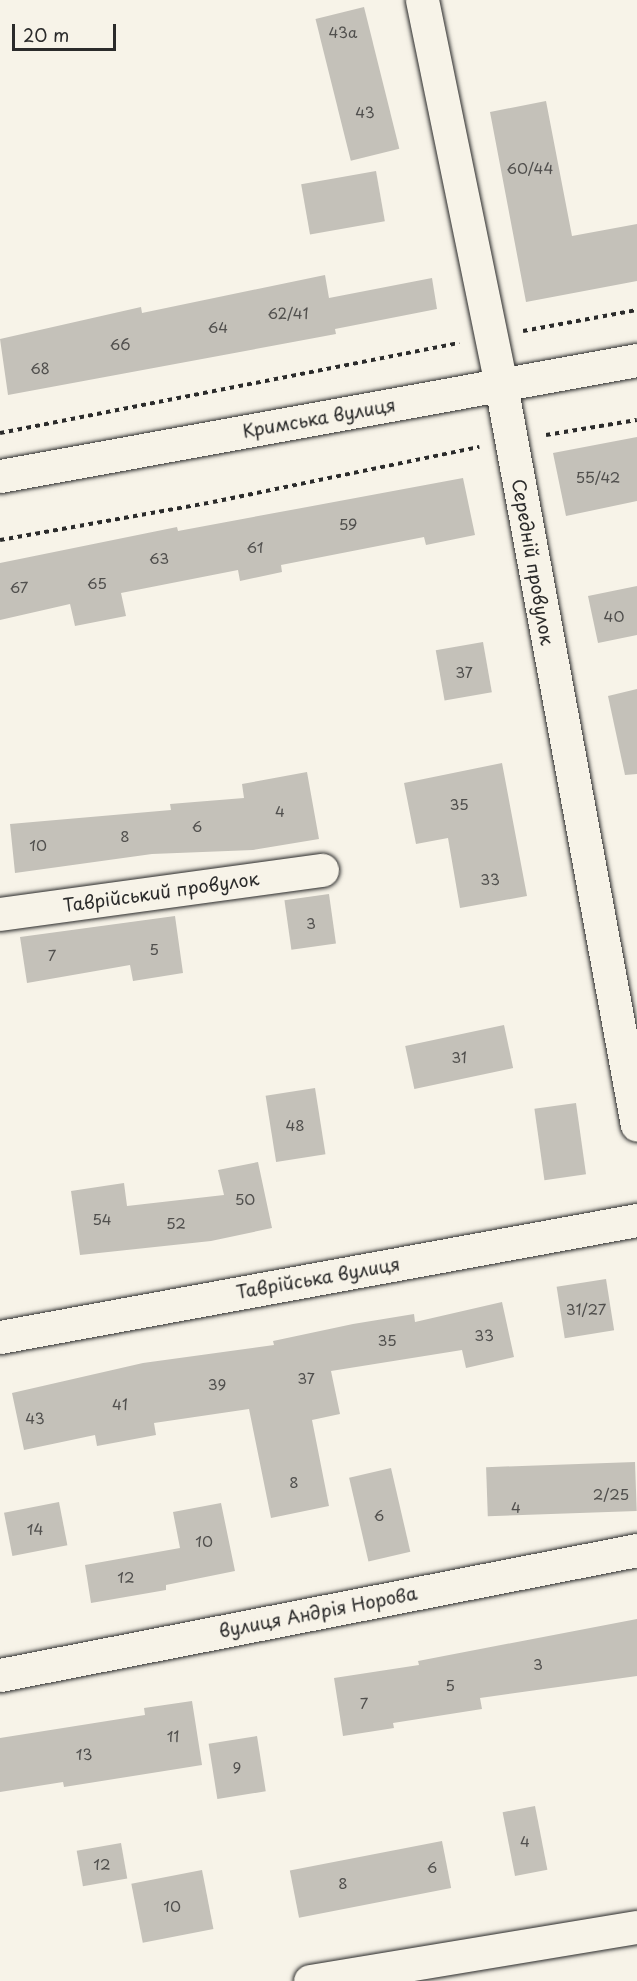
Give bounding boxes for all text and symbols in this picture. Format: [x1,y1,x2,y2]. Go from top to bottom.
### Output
scale bar [15,12,118,50]
text: 20 m [23,21,69,48]
house number: 43а [329,23,357,41]
house number: 43 [355,103,375,121]
house number: 60/44 [507,159,553,177]
house number: 62/41 [267,304,309,322]
house number: 64 [208,318,228,336]
house number: 66 [110,335,130,353]
house number: 68 [30,359,50,377]
street label: Кримська вулиця [241,394,397,442]
house number: 55/42 [576,468,620,486]
street label: Середній провулок [508,477,558,647]
house number: 59 [339,515,357,533]
house number: 61 [247,538,263,556]
house number: 63 [149,549,169,567]
house number: 65 [87,574,107,592]
house number: 67 [10,578,28,596]
house number: 40 [604,607,624,625]
house number: 37 [455,663,473,681]
house number: 35 [449,795,469,813]
house number: 4 [275,802,285,820]
house number: 6 [192,817,202,835]
house number: 8 [120,827,130,845]
house number: 10 [29,836,47,854]
street label: Таврійський провулок [62,868,260,916]
house number: 33 [480,870,500,888]
house number: 3 [306,914,316,932]
house number: 5 [149,940,159,958]
house number: 7 [48,946,56,964]
house number: 31 [451,1048,467,1066]
house number: 48 [285,1116,305,1134]
house number: 50 [235,1190,255,1208]
house number: 54 [92,1210,112,1228]
house number: 52 [166,1214,186,1232]
street label: Таврійська вулиця [234,1253,402,1303]
house number: 31/27 [566,1300,606,1318]
house number: 33 [474,1326,494,1344]
house number: 35 [377,1331,397,1349]
house number: 37 [297,1369,315,1387]
house number: 39 [208,1375,226,1393]
house number: 41 [112,1395,128,1413]
house number: 43 [25,1409,45,1427]
house number: 8 [289,1473,299,1491]
house number: 2/25 [593,1485,629,1503]
house number: 4 [511,1498,521,1516]
house number: 6 [374,1506,384,1524]
house number: 14 [27,1520,43,1538]
house number: 10 [195,1532,213,1550]
house number: 12 [117,1568,135,1586]
street label: вулиця Андрія Норова [217,1582,419,1642]
house number: 3 [533,1655,543,1673]
house number: 5 [445,1676,455,1694]
house number: 7 [360,1694,368,1712]
house number: 11 [167,1727,179,1745]
house number: 13 [76,1745,92,1763]
house number: 9 [233,1758,241,1776]
house number: 4 [520,1832,530,1850]
house number: 12 [93,1855,111,1873]
house number: 6 [427,1858,437,1876]
house number: 8 [338,1874,348,1892]
house number: 10 [163,1897,181,1915]

